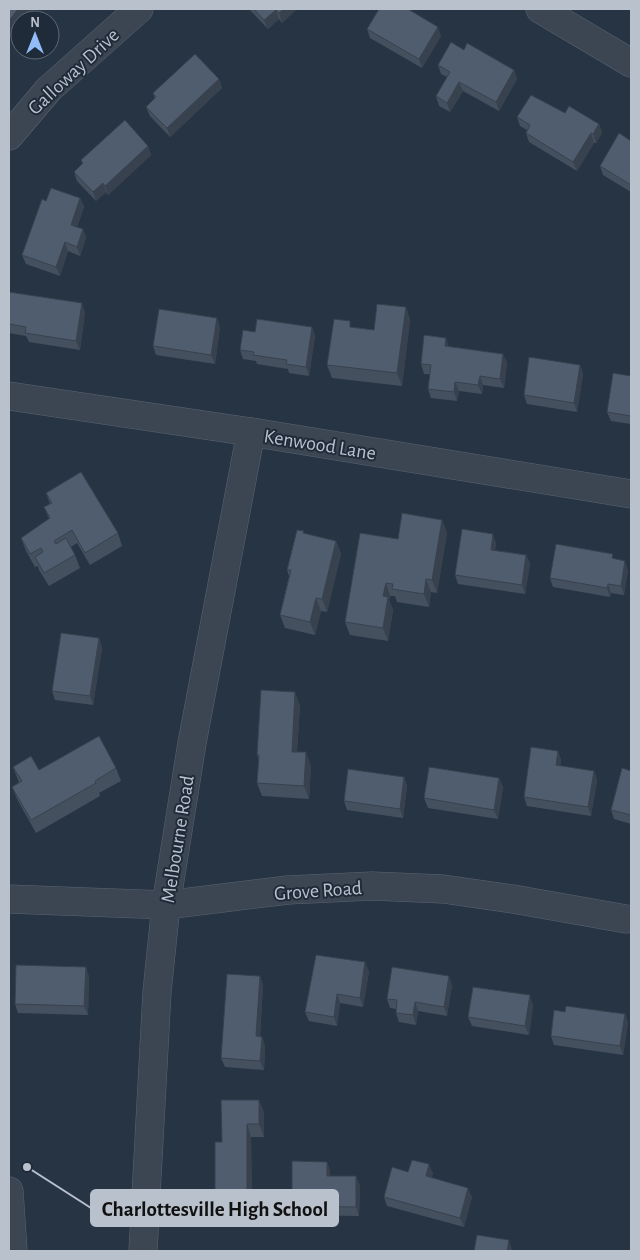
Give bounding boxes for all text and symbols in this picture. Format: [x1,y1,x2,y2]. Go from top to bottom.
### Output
north arrow [10,10,60,60]
text: N [30,16,40,30]
street label: Galloway Drive [24,25,123,119]
street label: Kenwood Lane [262,426,377,464]
street label: Melbourne Road [158,774,198,904]
street label: Grove Road [273,878,363,904]
callout: Charlottesville High School [91,1190,338,1226]
text: Charlottesville High School [102,1199,328,1220]

